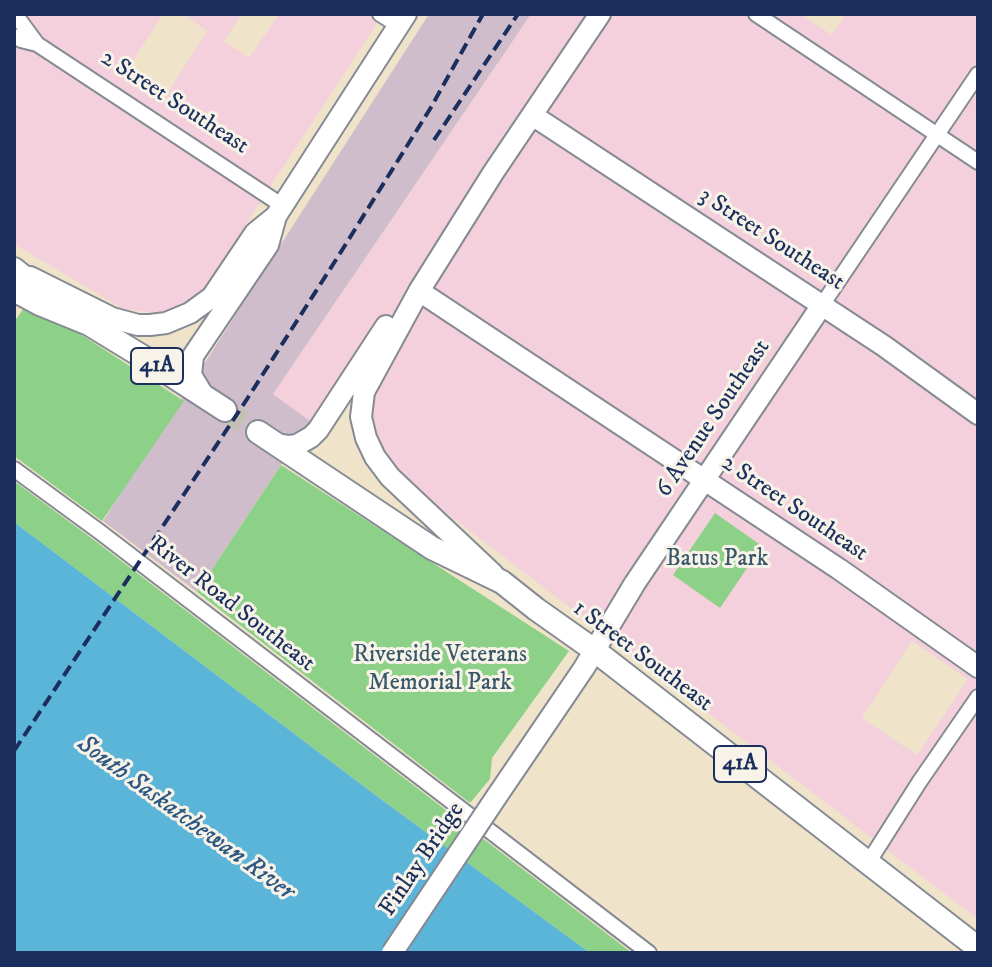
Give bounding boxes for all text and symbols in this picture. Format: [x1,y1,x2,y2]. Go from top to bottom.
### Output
street label: 2 Street Southeast [95,44,253,162]
street label: 3 Street Southeast [693,182,849,298]
street label: 6 Avenue Southeast [651,335,777,503]
road number: 41A [131,348,183,384]
street label: 2 Street Southeast [715,449,873,569]
street label: River Road Southeast [142,531,320,679]
park label: Batus Park [666,546,768,574]
street label: 1 Street Southeast [566,595,718,719]
park label: Riverside Veterans Memorial Park [353,642,527,698]
water label: South Saskatchewan River [70,730,300,908]
road number: 41A [714,746,766,782]
street label: Finlay Bridge [374,798,472,922]

